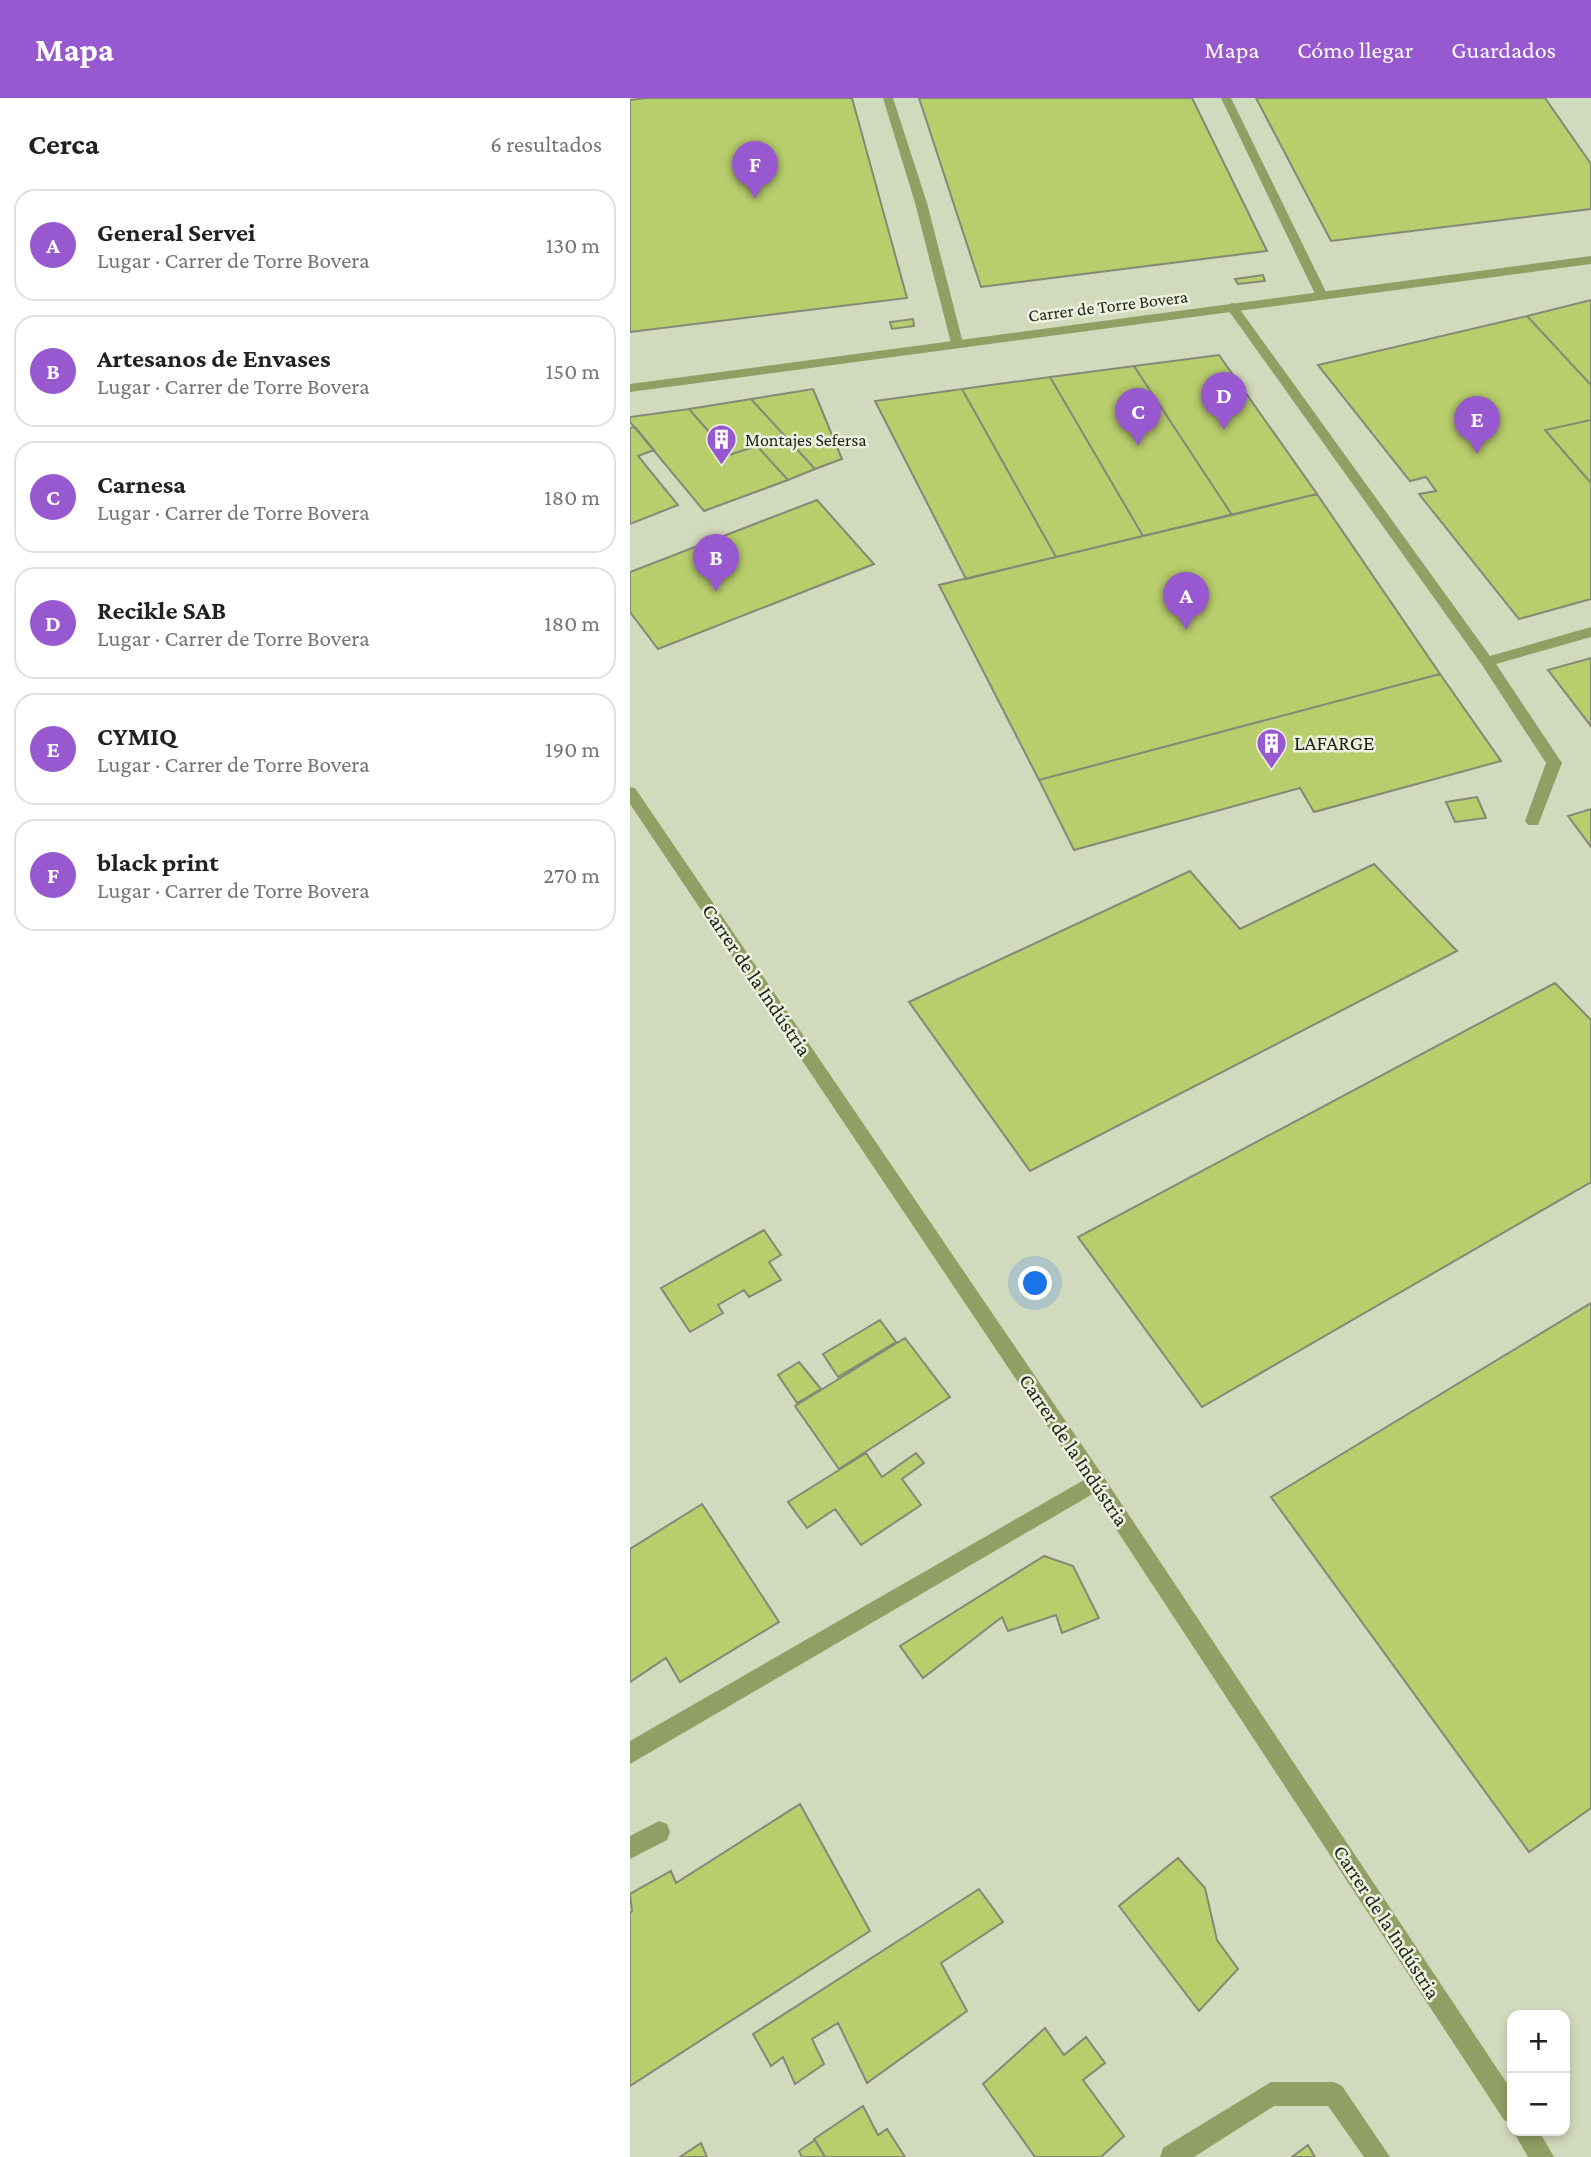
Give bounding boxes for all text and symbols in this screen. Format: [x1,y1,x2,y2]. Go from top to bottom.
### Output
text: Mapa [35,31,114,68]
text: Mapa [1205,36,1259,63]
text: Cómo llegar [1297,36,1413,63]
text: Guardados [1451,36,1556,63]
text: Cerca [28,127,99,160]
text: 6 resultados [490,131,602,157]
pin: F [732,141,778,199]
text: General Servei [97,218,256,247]
text: A [46,232,60,258]
text: 130 m [546,232,600,258]
text: Lugar · Carrer de Torre Bovera [97,247,370,273]
street label: Carrer de Torre Bovera [1027,286,1189,326]
text: Artesanos de Envases [97,344,330,373]
text: B [46,358,60,384]
text: 150 m [546,358,600,384]
pin: D [1201,372,1247,430]
text: Lugar · Carrer de Torre Bovera [97,373,370,399]
pin: C [1115,388,1161,446]
pin: E [1454,396,1500,454]
building icon: Montajes Sefersa [705,423,739,467]
place label: Montajes Sefersa [745,430,867,451]
text: Carnesa [97,470,186,499]
text: C [46,484,60,510]
text: 180 m [544,484,600,510]
text: Lugar · Carrer de Torre Bovera [97,499,370,525]
pin: B [693,534,739,592]
pin: A [1163,572,1209,630]
text: Recikle SAB [97,596,226,625]
text: D [45,610,61,636]
text: 180 m [544,610,600,636]
text: Lugar · Carrer de Torre Bovera [97,625,370,651]
text: CYMIQ [97,722,177,751]
building icon: LAFARGE [1254,726,1288,770]
place label: LAFARGE [1294,731,1374,755]
text: E [46,736,60,762]
text: 190 m [545,736,600,762]
text: Lugar · Carrer de Torre Bovera [97,751,370,777]
text: black print [97,848,219,877]
text: F [47,862,59,888]
text: 270 m [543,862,600,888]
text: Lugar · Carrer de Torre Bovera [97,877,370,903]
street label: Carrer de la Indústria [697,899,817,1061]
your location [1018,1266,1052,1300]
street label: Carrer de la Indústria [1014,1369,1134,1531]
street label: Carrer de la Indústria [1328,1841,1446,2003]
map controls [1507,2010,1570,2136]
button: + [1507,2010,1570,2073]
button: − [1507,2073,1570,2136]

